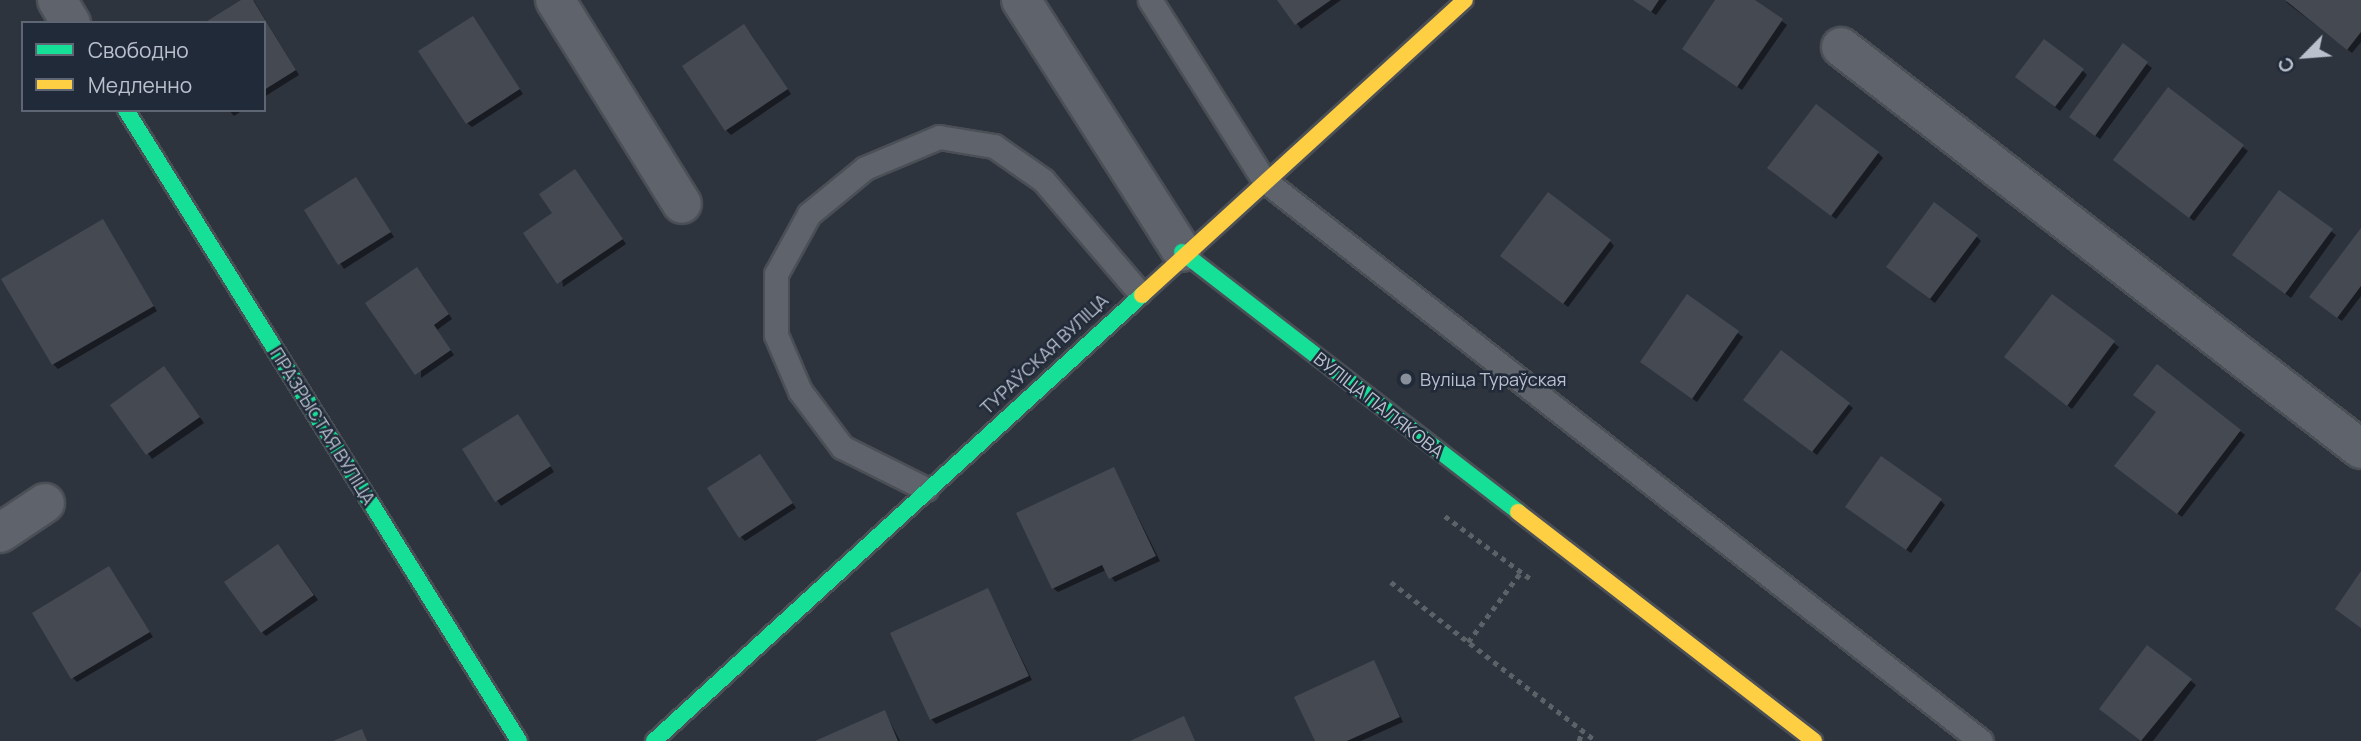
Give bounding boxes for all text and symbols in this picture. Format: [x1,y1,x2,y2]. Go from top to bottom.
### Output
legend [21,21,266,112]
north arrow [2270,21,2340,91]
text: Свободно [88,36,189,64]
text: С [2271,53,2301,77]
text: Медленно [88,71,192,99]
street label: ТУРАЎСКАЯ ВУЛІЦА [976,289,1112,419]
street label: ПРАЗРЫСТАЯ ВУЛІЦА [266,344,380,508]
street label: ВУЛІЦА ПАЛЯКОВА [1310,348,1448,462]
place label: Вуліца Тураўская [1420,368,1567,390]
marker: Вуліца Тураўская [1398,371,1414,387]

